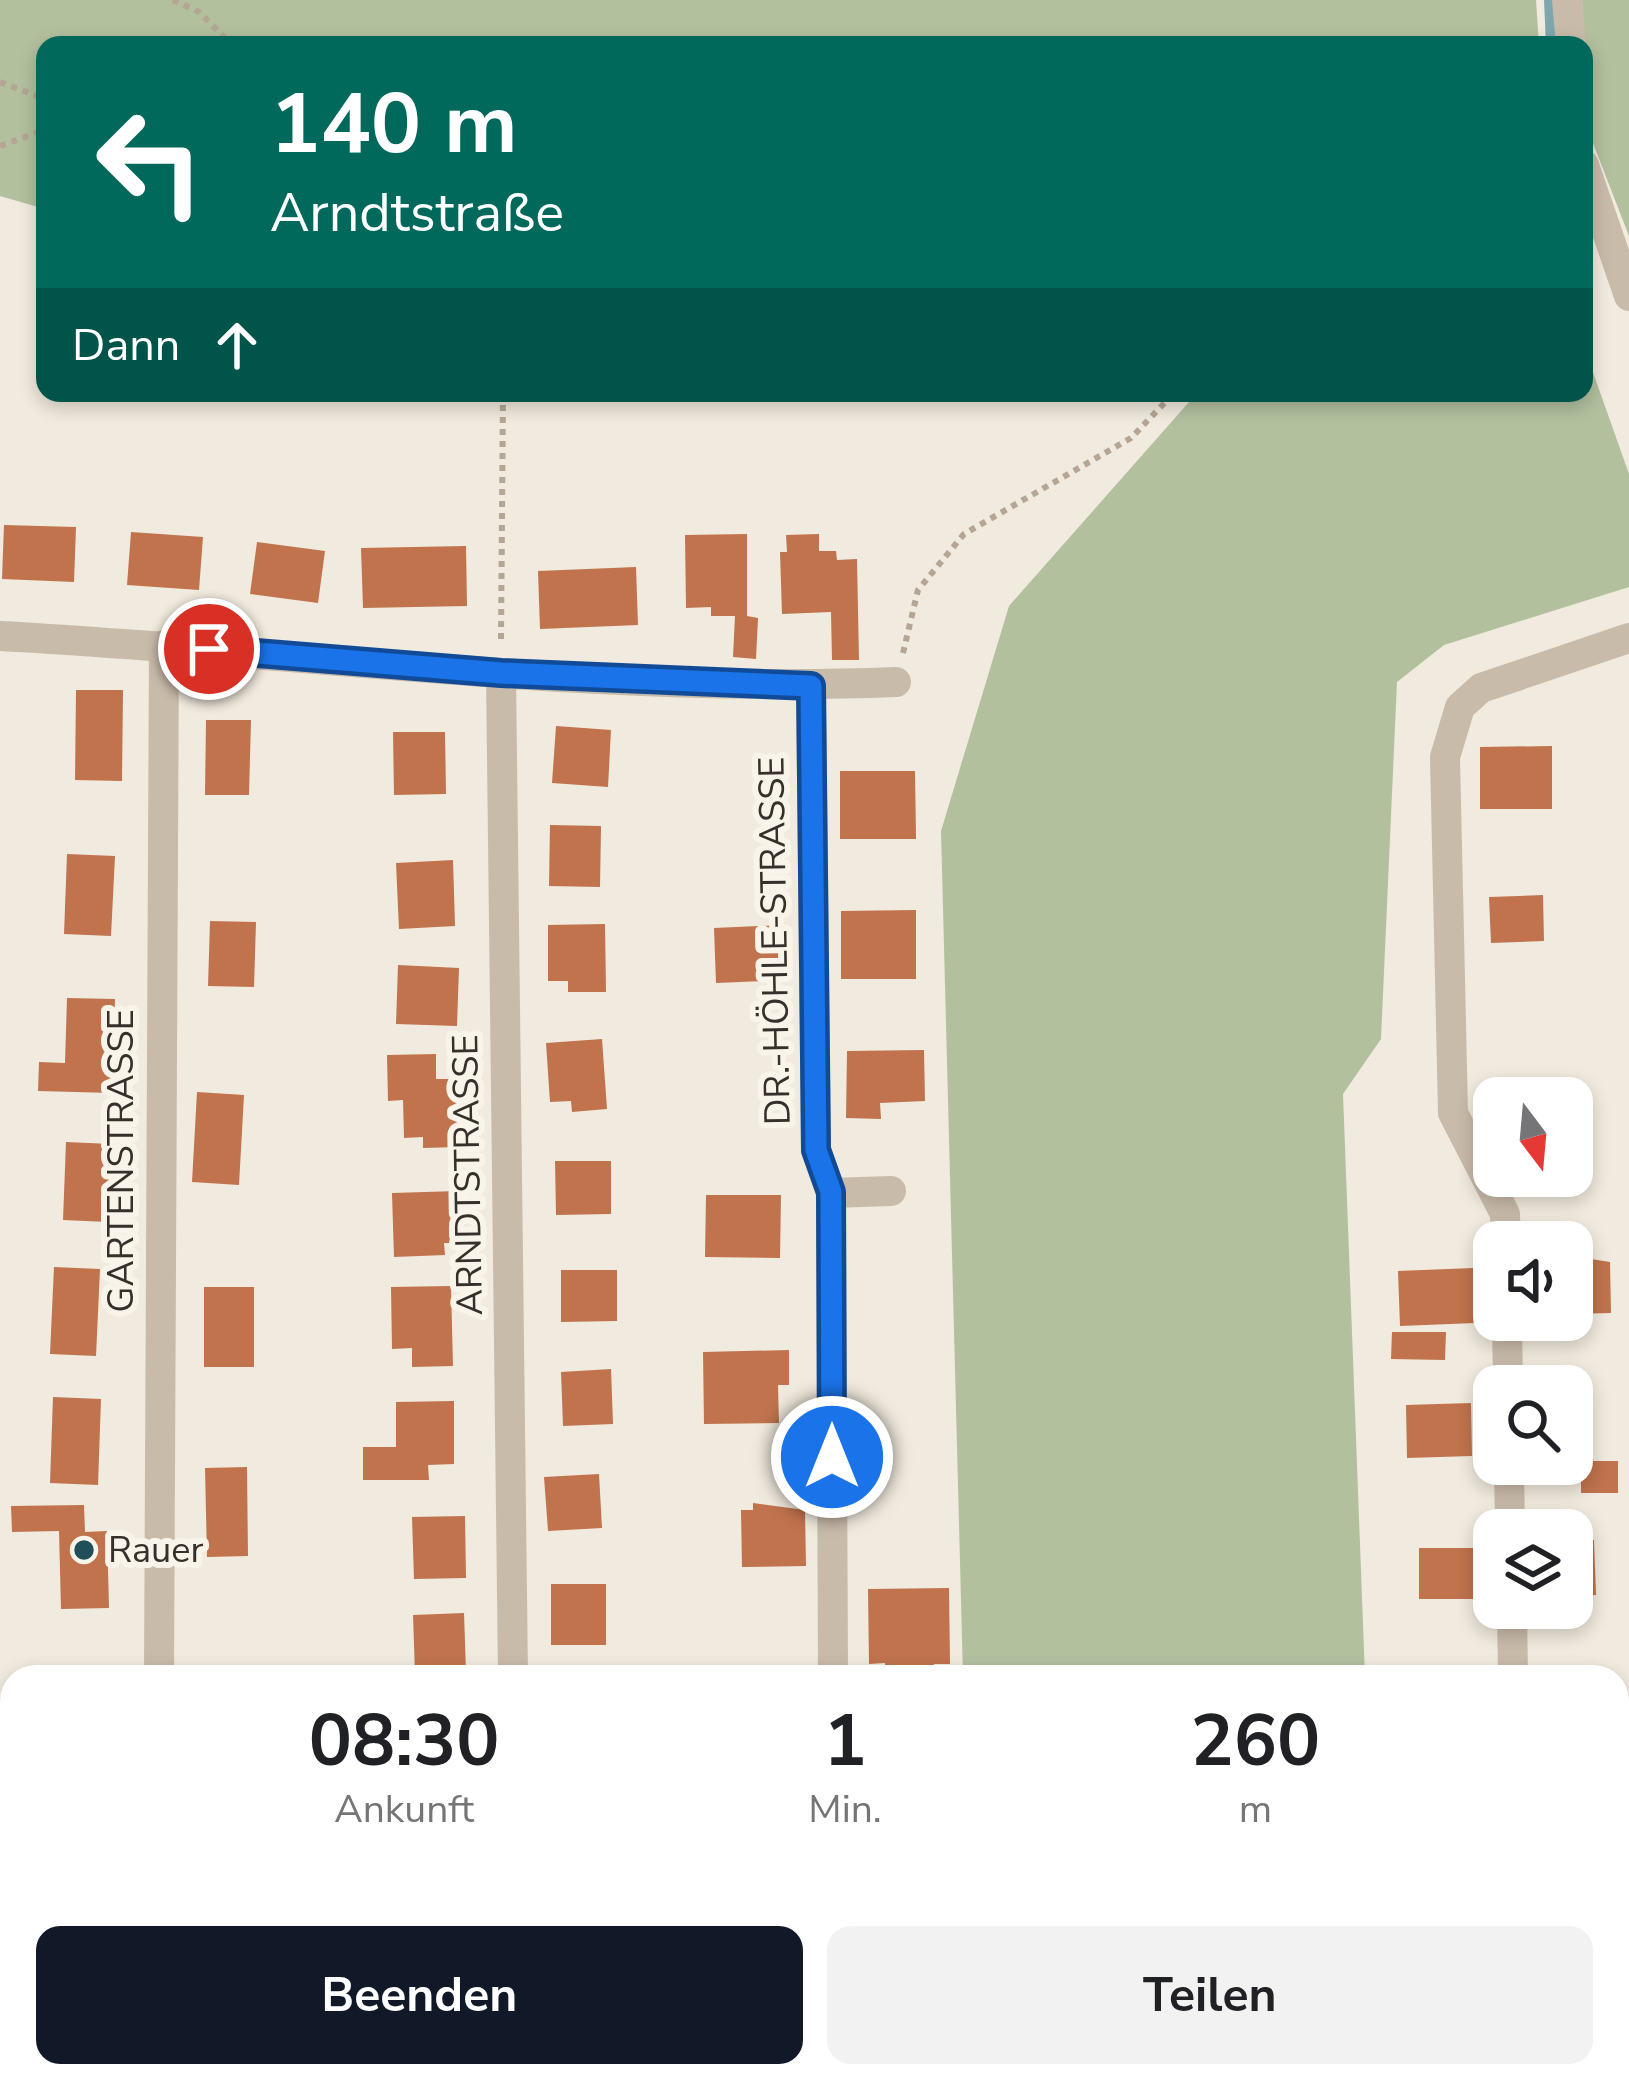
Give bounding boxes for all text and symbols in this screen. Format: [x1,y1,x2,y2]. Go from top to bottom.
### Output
text: 140 m [270,67,518,182]
icon: left [72,84,228,240]
text: Arndtstraße [270,176,564,250]
icon: ahead [204,312,270,378]
text: Dann [72,315,180,376]
pin [158,598,260,700]
icon: arrive [176,616,242,682]
street label: DR.-HÖHLE-STRASSE [747,756,803,1126]
street label: GARTENSTRASSE [97,1009,146,1313]
street label: ARNDTSTRASSE [441,1034,495,1316]
north arrow [1473,1077,1593,1197]
map controls [1473,1077,1593,1629]
button: sound [1473,1221,1593,1341]
button: search [1473,1365,1593,1485]
position arrow [769,1394,895,1520]
button: layers [1473,1509,1593,1629]
place label: Rauer [108,1526,203,1575]
marker: Rauer [71,1537,97,1563]
text: 08:30 [309,1692,499,1790]
text: 1 [823,1692,867,1790]
text: 260 [1191,1692,1320,1790]
text: Ankunft [334,1783,474,1836]
text: Min. [808,1783,882,1836]
text: m [1239,1783,1272,1836]
button: Beenden [36,1926,803,2064]
button: Teilen [827,1926,1593,2064]

